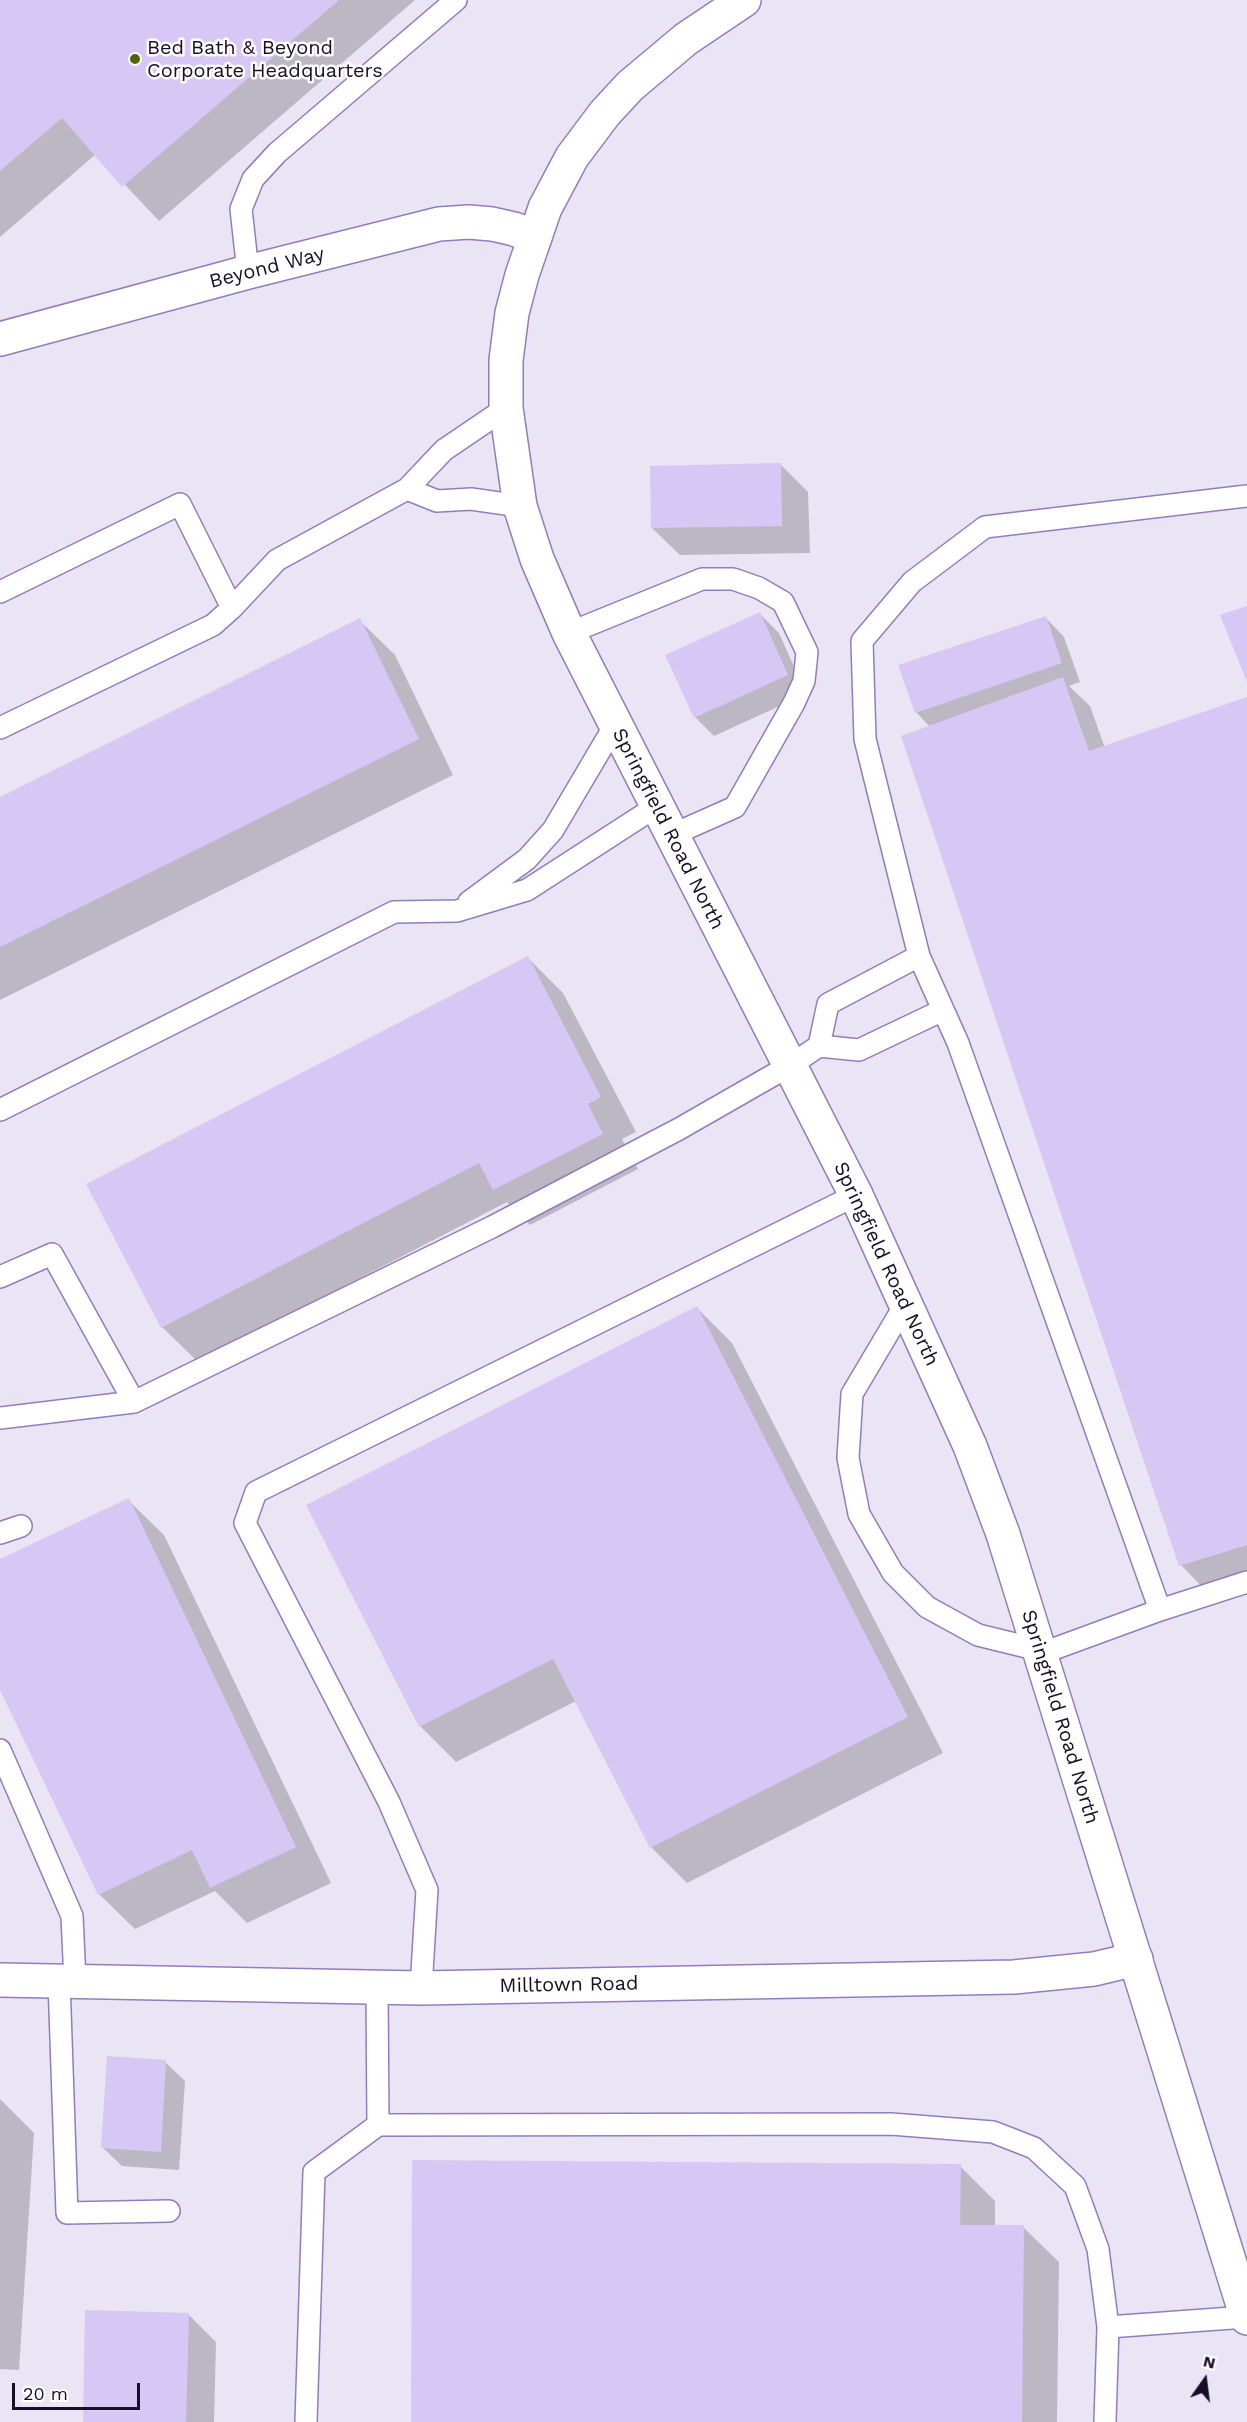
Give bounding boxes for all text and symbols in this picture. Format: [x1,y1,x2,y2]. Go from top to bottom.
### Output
place label: Bed Bath & Beyond Corporate Headquarters [147,36,383,83]
marker: Bed Bath & Beyond Corporate Headquarters [128,52,142,66]
street label: Beyond Way [207,242,327,294]
street label: Springfield Road North [607,724,729,934]
street label: Springfield Road North [828,1158,944,1370]
street label: Springfield Road North [1016,1607,1104,1827]
street label: Milltown Road [499,1972,639,1998]
north arrow [1175,2350,1235,2410]
text: N [1201,2351,1218,2373]
scale bar [15,2371,142,2409]
text: 20 m [23,2383,68,2404]

